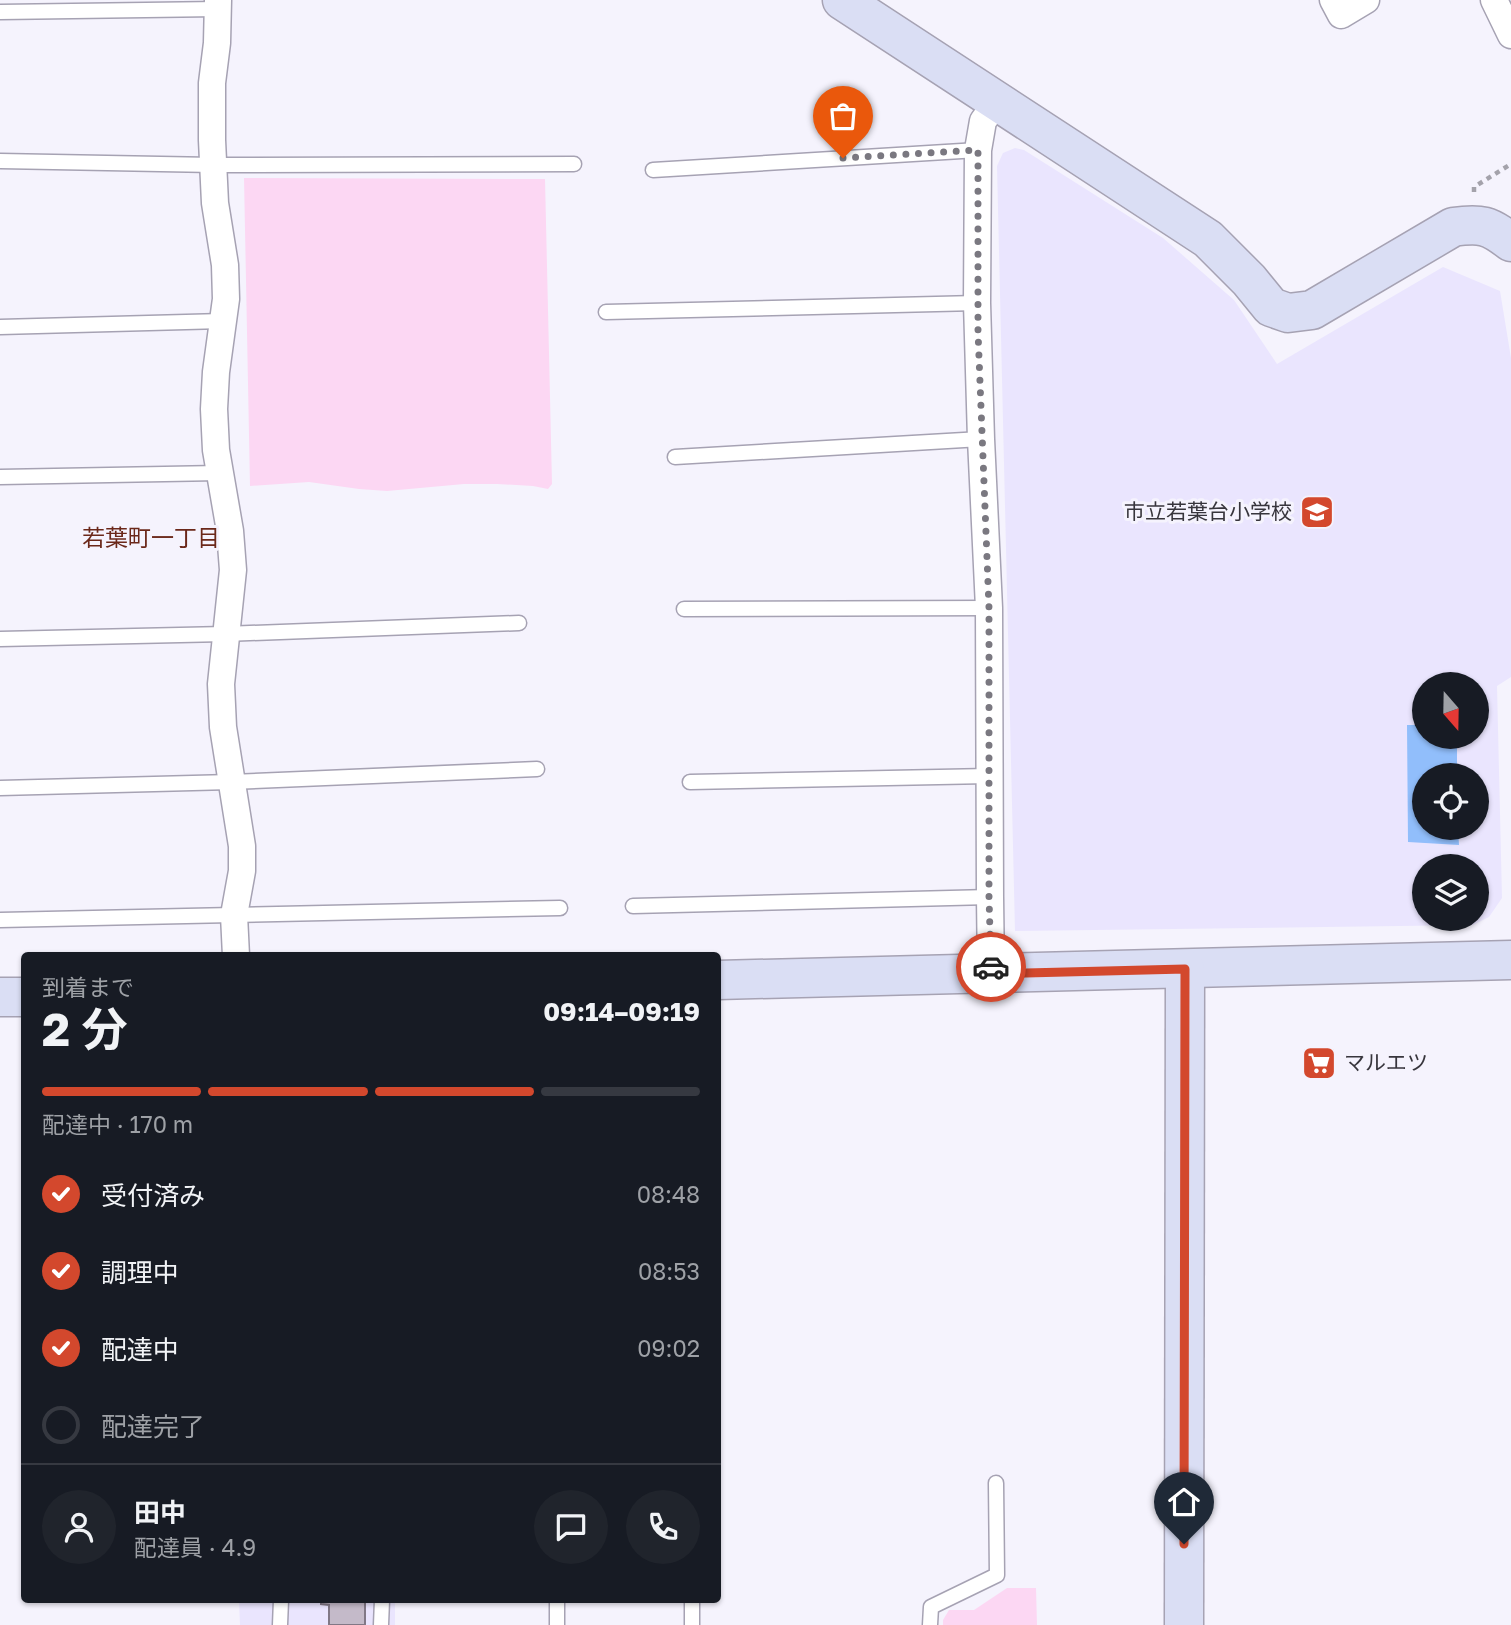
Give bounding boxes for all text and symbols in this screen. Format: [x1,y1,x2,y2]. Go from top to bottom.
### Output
pin [813,86,873,158]
icon: bag [824,97,862,135]
school or university icon: 市立若葉台小学校 [1298,493,1336,531]
place label: 市立若葉台小学校 [1124,498,1292,524]
district label: 若葉町一丁目 [82,523,220,551]
north arrow [1412,672,1489,749]
map controls [1412,672,1489,931]
button: locate [1412,763,1489,840]
button: layers [1412,854,1489,931]
courier [956,932,1026,1002]
icon: car [972,948,1010,986]
text: 到着まで [42,973,134,1001]
text: 09:14–09:19 [543,996,700,1027]
text: 2 分 [42,1001,128,1056]
supermarket icon: マルエツ [1300,1044,1338,1082]
place label: マルエツ [1344,1049,1428,1075]
text: 配達中 · 170 m [42,1110,193,1138]
icon: check [42,1175,80,1213]
text: 受付済み [101,1180,205,1211]
text: 08:48 [637,1180,700,1208]
icon: check [42,1252,80,1290]
text: 調理中 [101,1257,179,1288]
text: 08:53 [638,1257,700,1285]
icon: check [42,1329,80,1367]
text: 配達中 [101,1334,179,1365]
text: 09:02 [637,1334,700,1362]
text: 配達完了 [101,1411,205,1442]
pin [1154,1472,1214,1544]
icon: home [1165,1483,1203,1521]
button: person [42,1490,116,1564]
button: chat [534,1490,608,1564]
button: phone [626,1490,700,1564]
text: 田中 [134,1497,186,1528]
text: 配達員 · 4.9 [134,1533,256,1561]

